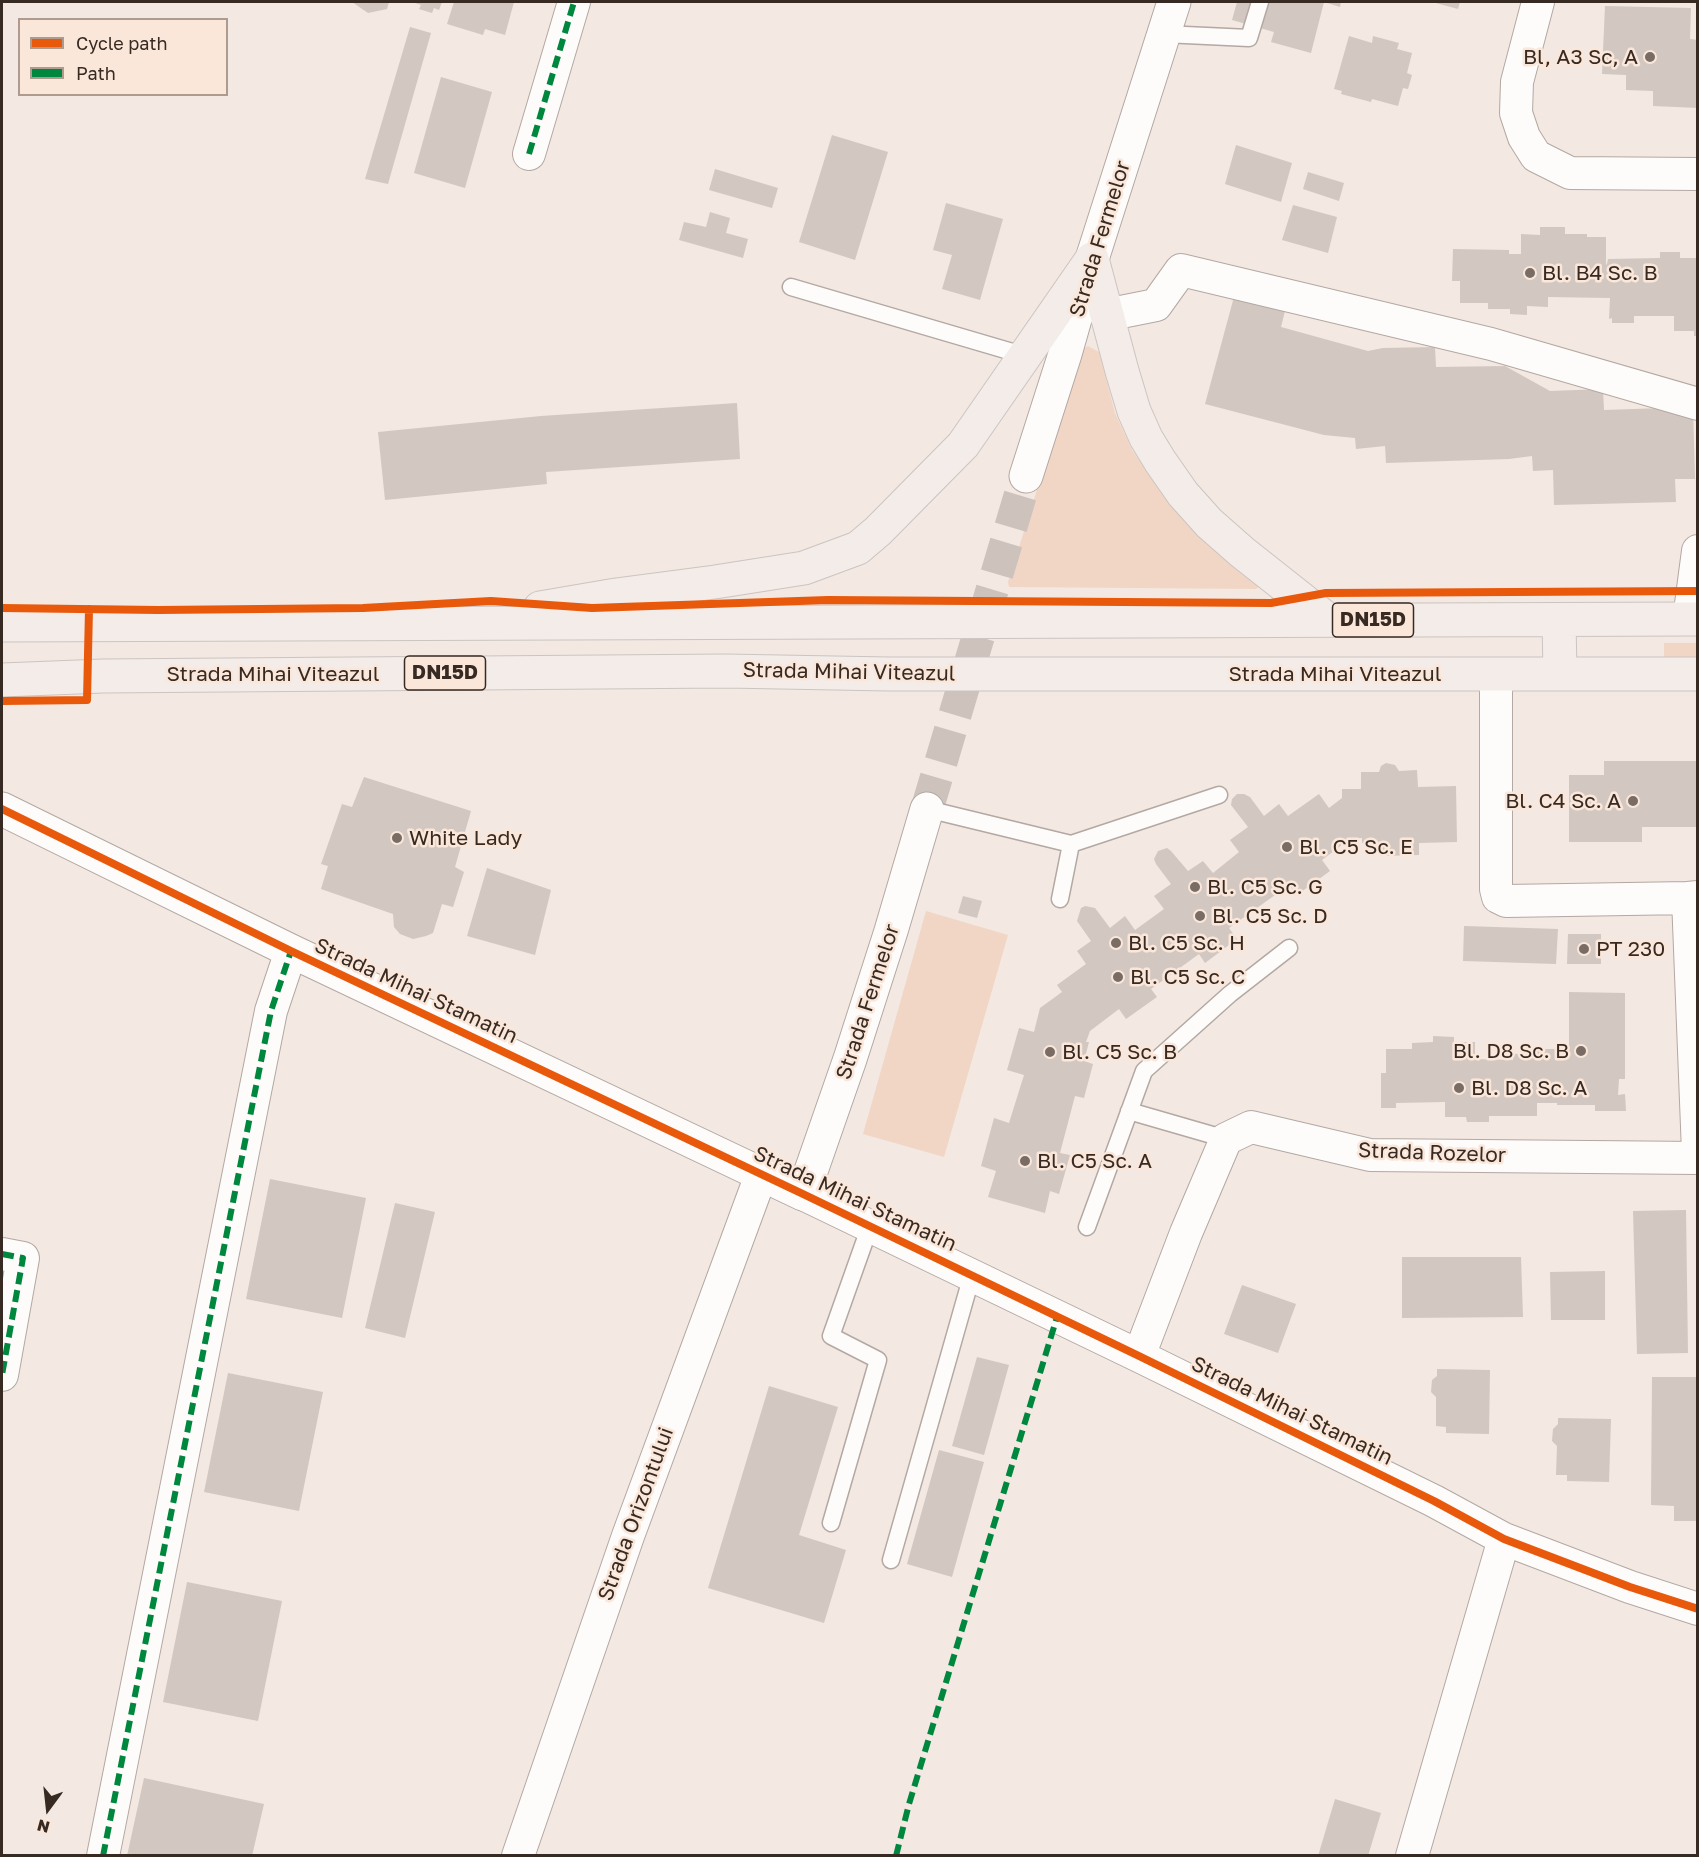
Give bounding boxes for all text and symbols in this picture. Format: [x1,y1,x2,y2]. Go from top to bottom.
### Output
legend [18,18,228,96]
text: Cycle path [76,32,168,54]
place label: Bl, A3 Sc, A [1523,44,1638,70]
marker: Bl, A3 Sc, A [1643,50,1657,64]
text: Path [76,62,116,84]
street label: Strada Fermelor [1064,158,1136,320]
place label: Bl. B4 Sc. B [1542,260,1658,286]
marker: Bl. B4 Sc. B [1523,266,1537,280]
road number: DN15D [1332,603,1414,637]
road number: DN15D [404,656,486,690]
street label: Strada Mihai Viteazul [742,658,956,686]
street label: Strada Mihai Viteazul [167,661,379,687]
street label: Strada Mihai Viteazul [1229,661,1441,687]
place label: Bl. C4 Sc. A [1505,788,1621,814]
marker: Bl. C4 Sc. A [1626,794,1640,808]
place label: White Lady [409,825,522,851]
marker: White Lady [390,831,404,845]
place label: Bl. C5 Sc. E [1299,834,1413,860]
marker: Bl. C5 Sc. E [1280,840,1294,854]
place label: Bl. C5 Sc. G [1207,874,1323,900]
marker: Bl. C5 Sc. G [1188,880,1202,894]
place label: Bl. C5 Sc. D [1212,903,1328,929]
marker: Bl. C5 Sc. D [1193,909,1207,923]
street label: Strada Fermelor [831,921,905,1083]
place label: Bl. C5 Sc. H [1128,930,1245,956]
street label: Strada Mihai Stamatin [310,933,522,1049]
marker: Bl. C5 Sc. H [1109,936,1123,950]
place label: PT 230 [1596,936,1665,962]
marker: PT 230 [1577,942,1591,956]
place label: Bl. C5 Sc. C [1130,964,1245,990]
marker: Bl. C5 Sc. C [1111,970,1125,984]
place label: Bl. D8 Sc. B [1453,1038,1569,1064]
place label: Bl. C5 Sc. B [1062,1039,1177,1065]
marker: Bl. D8 Sc. B [1574,1044,1588,1058]
marker: Bl. C5 Sc. B [1043,1045,1057,1059]
place label: Bl. D8 Sc. A [1471,1075,1587,1101]
marker: Bl. D8 Sc. A [1452,1081,1466,1095]
street label: Strada Rozelor [1358,1138,1506,1168]
street label: Strada Mihai Stamatin [749,1141,961,1257]
place label: Bl. C5 Sc. A [1037,1148,1152,1174]
marker: Bl. C5 Sc. A [1018,1154,1032,1168]
street label: Strada Mihai Stamatin [1187,1351,1397,1471]
street label: Strada Orizontului [593,1424,679,1604]
north arrow [18,1779,78,1839]
text: N [35,1815,52,1838]

